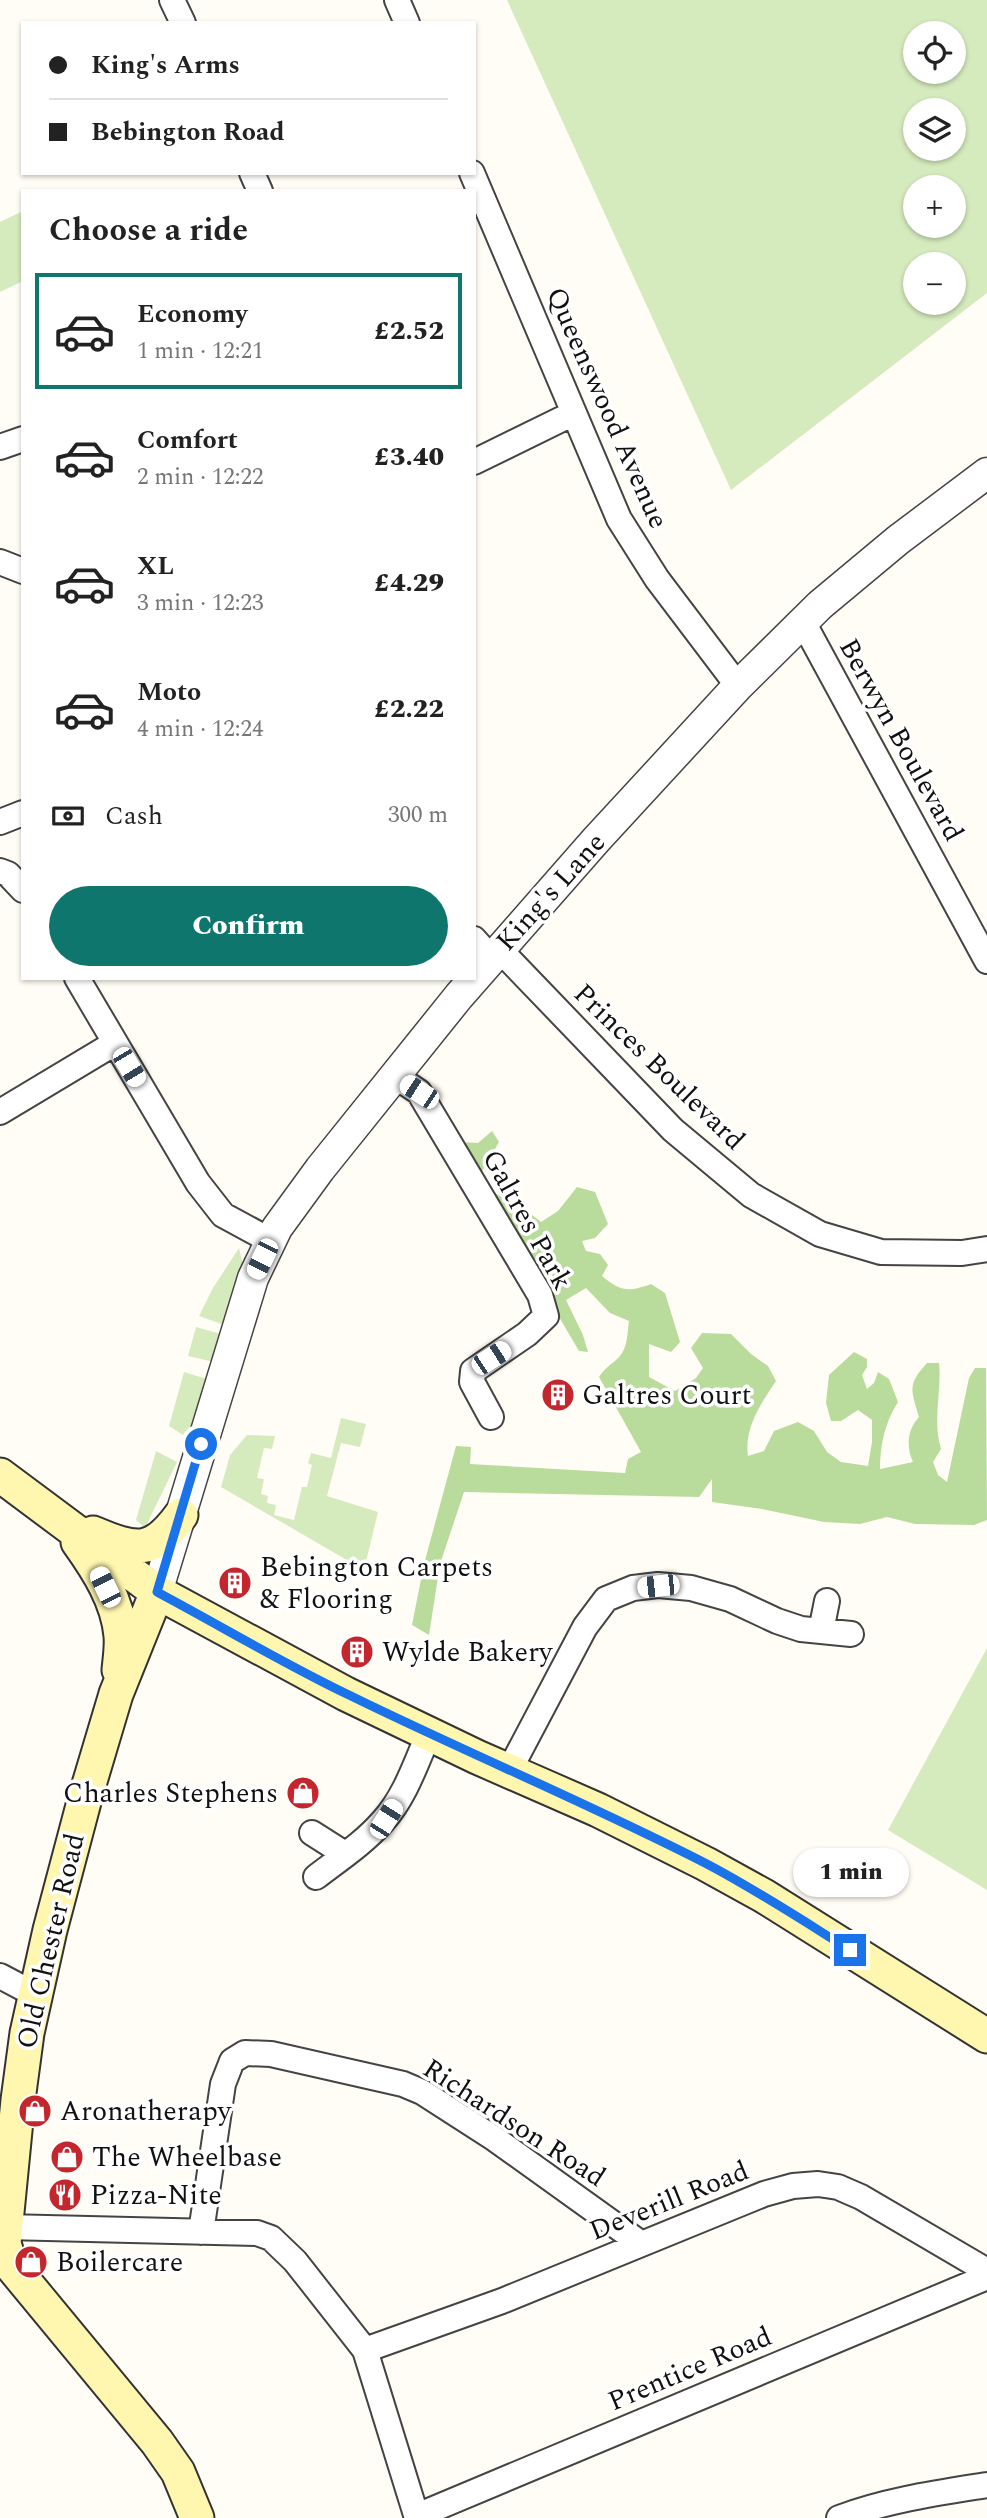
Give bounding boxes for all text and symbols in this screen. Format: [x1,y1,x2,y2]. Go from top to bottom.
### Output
map controls [903,21,966,315]
button: locate [903,21,966,84]
text: King's Arms [91,45,240,85]
button: layers [903,98,966,161]
text: Bebington Road [91,112,285,152]
button: + [903,175,966,238]
text: Choose a ride [49,206,248,255]
button: − [903,252,966,315]
street label: Queenswood Avenue [534,280,680,536]
text: Economy [137,294,247,334]
icon: car [53,300,116,363]
text: £2.52 [374,311,444,351]
text: 1 min · 12:21 [137,334,264,369]
text: Comfort [137,420,238,460]
icon: car [53,426,116,489]
text: £3.40 [374,437,444,477]
text: 2 min · 12:22 [137,460,264,495]
text: XL [137,546,174,586]
icon: car [53,552,116,615]
text: £4.29 [374,563,444,603]
text: 3 min · 12:23 [137,586,264,621]
street label: Berwyn Boulevard [827,631,975,849]
text: Moto [137,672,201,712]
icon: car [53,678,116,741]
text: £2.22 [374,689,444,729]
text: 4 min · 12:24 [137,712,264,747]
text: Cash [105,796,163,836]
icon: cash [49,797,87,835]
text: 300 m [388,798,448,833]
street label: King's Lane [486,823,616,961]
button: Confirm [49,886,448,966]
street label: Princes Boulevard [563,973,755,1161]
car [110,1044,149,1090]
car [396,1072,443,1112]
street label: Galtres Park [471,1142,583,1298]
car [244,1236,281,1282]
car [468,1338,515,1378]
place label: Galtres Court [582,1374,752,1417]
building icon: Galtres Court [539,1376,577,1414]
route start [185,1428,217,1460]
place label: Bebington Carpets & Flooring [260,1546,493,1621]
car [87,1564,124,1610]
building icon: Bebington Carpets & Flooring [216,1564,254,1602]
car [637,1573,680,1599]
place label: Wylde Bakery [382,1631,554,1674]
building icon: Wylde Bakery [338,1633,376,1671]
place label: Charles Stephens [63,1772,278,1815]
shop icon: Charles Stephens [284,1774,322,1812]
car [366,1796,407,1842]
street label: Old Chester Road [5,1829,97,2053]
callout: 1 min [792,1848,908,1898]
text: 1 min [819,1855,883,1890]
route end [834,1934,866,1966]
street label: Richardson Road [414,2048,614,2198]
place label: Aronatherapy [60,2090,233,2133]
shop icon: Aronatherapy [16,2092,54,2130]
place label: The Wheelbase [92,2136,282,2179]
shop icon: The Wheelbase [48,2138,86,2176]
street label: Deverill Road [583,2149,755,2253]
place label: Pizza-Nite [90,2174,222,2217]
restaurant icon: Pizza-Nite [46,2176,84,2214]
place label: Boilercare [56,2241,183,2284]
shop icon: Boilercare [12,2243,50,2281]
street label: Prentice Road [601,2315,779,2423]

